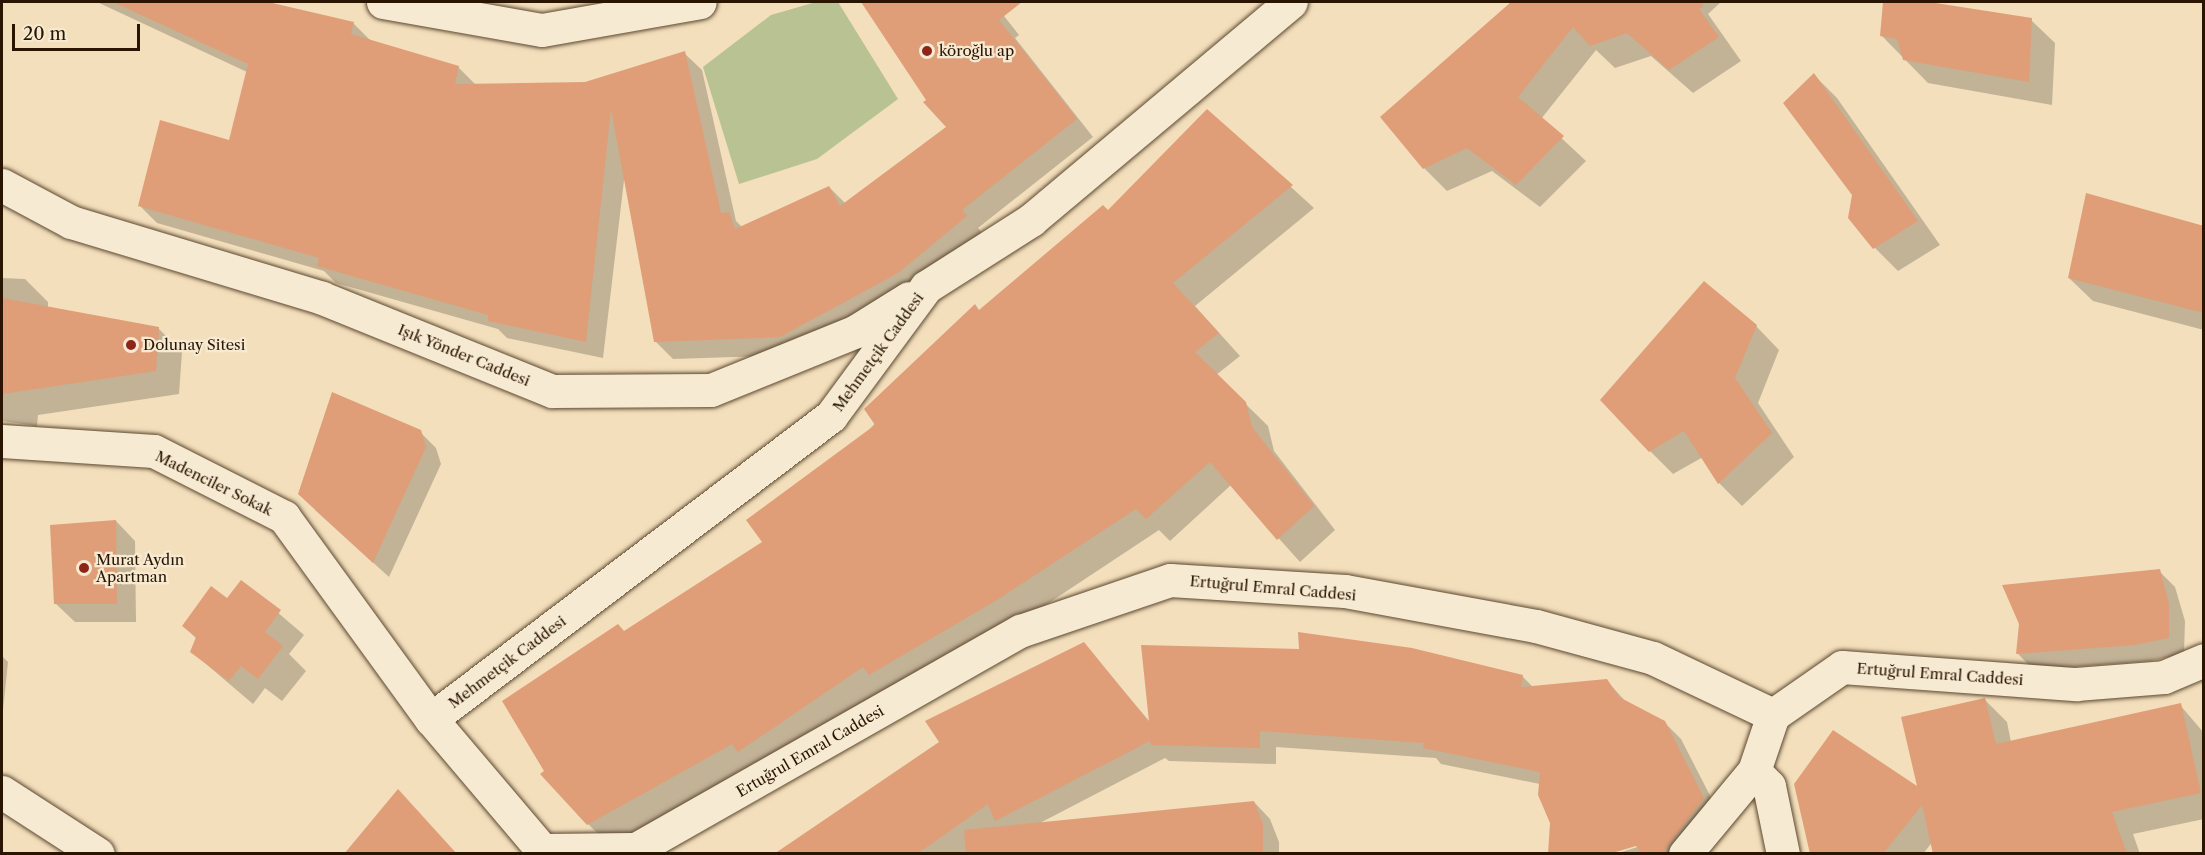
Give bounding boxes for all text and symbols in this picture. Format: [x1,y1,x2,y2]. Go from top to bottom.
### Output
scale bar [15,12,142,50]
text: 20 m [23,23,66,45]
place label: köroğlu ap [939,42,1014,60]
marker: köroğlu ap [920,44,934,58]
street label: Mehmetçik Caddesi [829,289,927,415]
street label: Işık Yönder Caddesi [395,320,533,390]
place label: Dolunay Sitesi [143,336,246,354]
marker: Dolunay Sitesi [124,338,138,352]
street label: Madenciler Sokak [152,447,276,519]
place label: Murat Aydın Apartman [96,550,185,585]
marker: Murat Aydın Apartman [77,561,91,575]
street label: Ertuğrul Emral Caddesi [1189,572,1357,604]
street label: Mehmetçik Caddesi [445,612,569,712]
street label: Ertuğrul Emral Caddesi [1856,659,2024,689]
street label: Ertuğrul Emral Caddesi [733,701,887,801]

